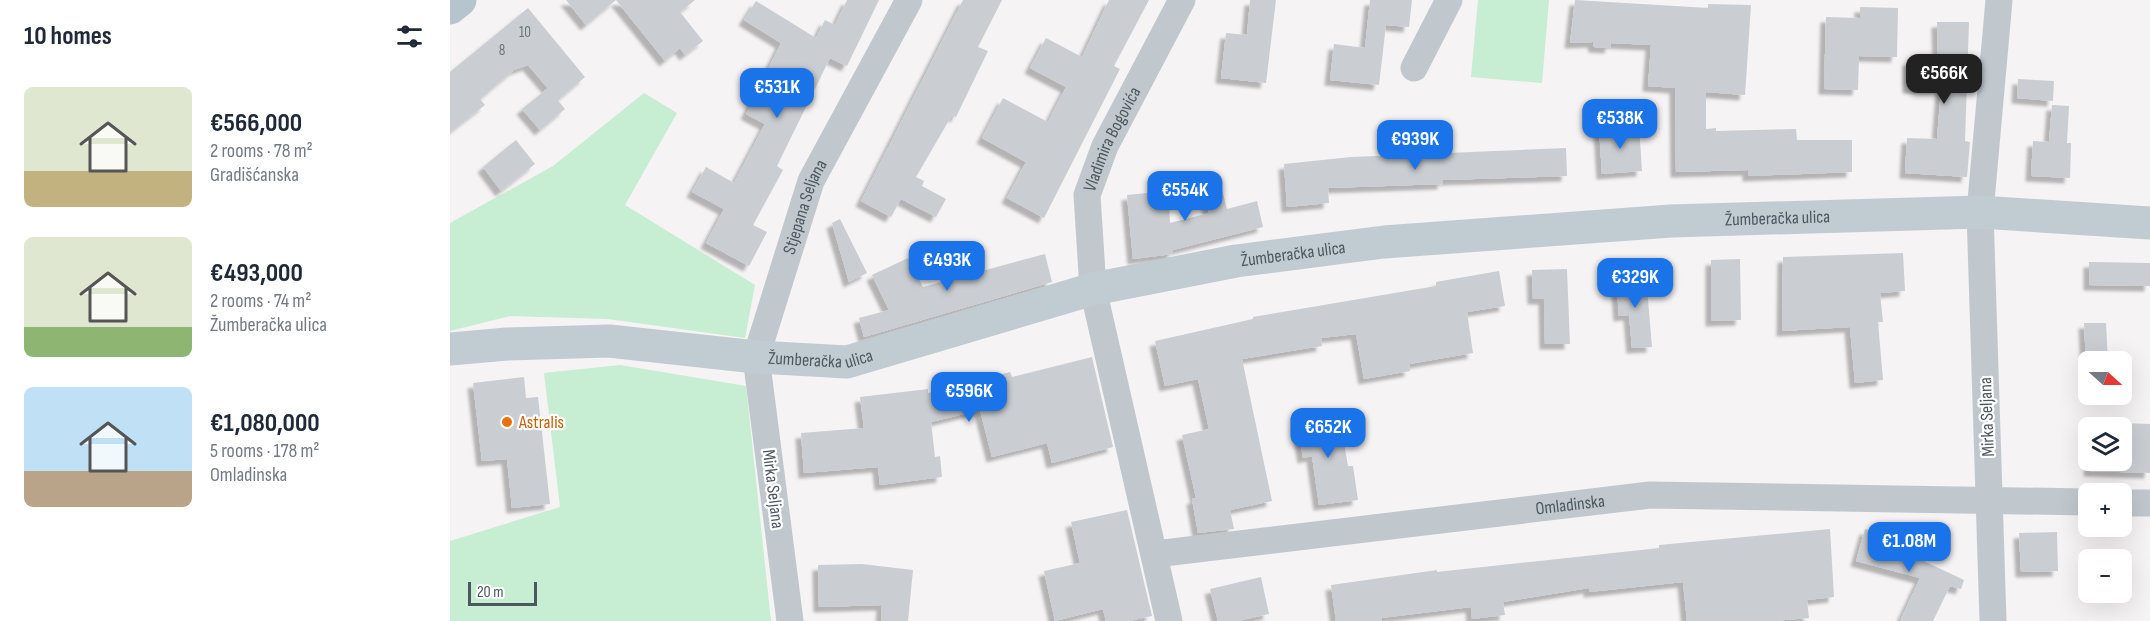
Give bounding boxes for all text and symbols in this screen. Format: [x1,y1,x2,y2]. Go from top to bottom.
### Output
icon: filters [393,20,426,53]
text: 10 homes [24,21,112,52]
house number: 10 [519,23,531,42]
house number: 8 [499,41,505,60]
pin: €566K [1902,54,1986,105]
text: €566K [1920,61,1968,85]
pin: €531K [735,68,819,119]
text: €531K [754,75,800,99]
street label: Vladimira Bogovića [1079,83,1145,194]
pin: €538K [1578,99,1662,150]
text: €538K [1596,106,1644,130]
text: €566,000 [210,108,302,139]
icon: home [72,111,144,183]
pin: €939K [1373,120,1457,171]
text: €939K [1391,127,1439,151]
text: 2 rooms · 78 m² [210,139,313,163]
street label: Stjepana Seljana [778,156,831,257]
text: Gradišćanska [210,163,299,187]
pin: €554K [1143,171,1227,222]
text: €554K [1161,178,1209,202]
street label: Žumberačka ulica [1724,206,1830,230]
street label: Žumberačka ulica [1239,237,1347,271]
pin: €493K [905,241,989,292]
text: €493K [923,248,971,272]
text: €493,000 [210,258,303,289]
pin: €329K [1593,258,1677,309]
icon: home [72,261,144,333]
text: €329K [1611,265,1659,289]
text: 2 rooms · 74 m² [210,289,311,313]
text: Žumberačka ulica [210,313,327,337]
street label: Žumberačka ulica [768,344,875,373]
north arrow [2078,351,2132,405]
map controls [2078,351,2132,603]
pin: €596K [927,372,1011,423]
street label: Mirka Seljana [1975,377,1999,457]
text: €596K [945,379,993,403]
text: €1,080,000 [210,408,320,439]
pin: €652K [1286,408,1370,459]
icon: home [72,411,144,483]
place label: Astralis [518,412,564,433]
marker: Astralis [500,415,514,429]
text: €652K [1304,415,1352,439]
button: layers [2078,417,2132,471]
text: 5 rooms · 178 m² [210,439,319,463]
street label: Mirka Seljana [758,448,788,530]
text: Omladinska [210,463,287,487]
button: + [2078,483,2132,537]
street label: Omladinska [1534,490,1606,519]
pin: €1.08M [1860,522,1958,573]
text: €1.08M [1882,529,1936,553]
button: − [2078,549,2132,603]
scale bar [468,579,537,606]
text: 20 m [477,583,504,602]

